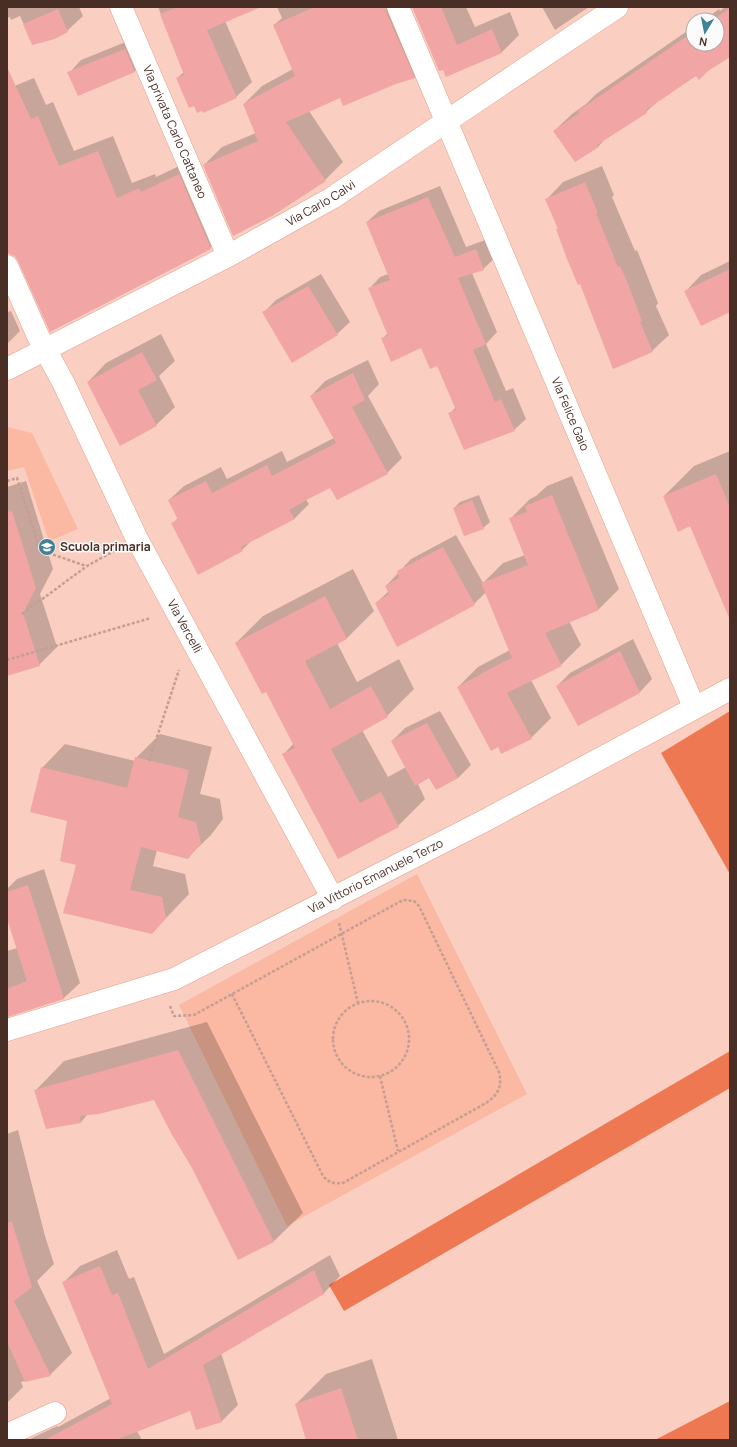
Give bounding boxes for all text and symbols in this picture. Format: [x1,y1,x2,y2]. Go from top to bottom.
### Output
north arrow [685,12,725,52]
text: N [698,34,708,50]
street label: Via privata Carlo Cattaneo [139,62,211,201]
street label: Via Carlo Calvi [283,176,359,230]
street label: Via Felice Gaio [548,375,594,453]
school or university icon: Scuola primaria [37,537,57,557]
place label: Scuola primaria [60,538,151,555]
street label: Via Vercelli [164,596,207,656]
street label: Via Vittorio Emanuele Terzo [305,834,446,917]

